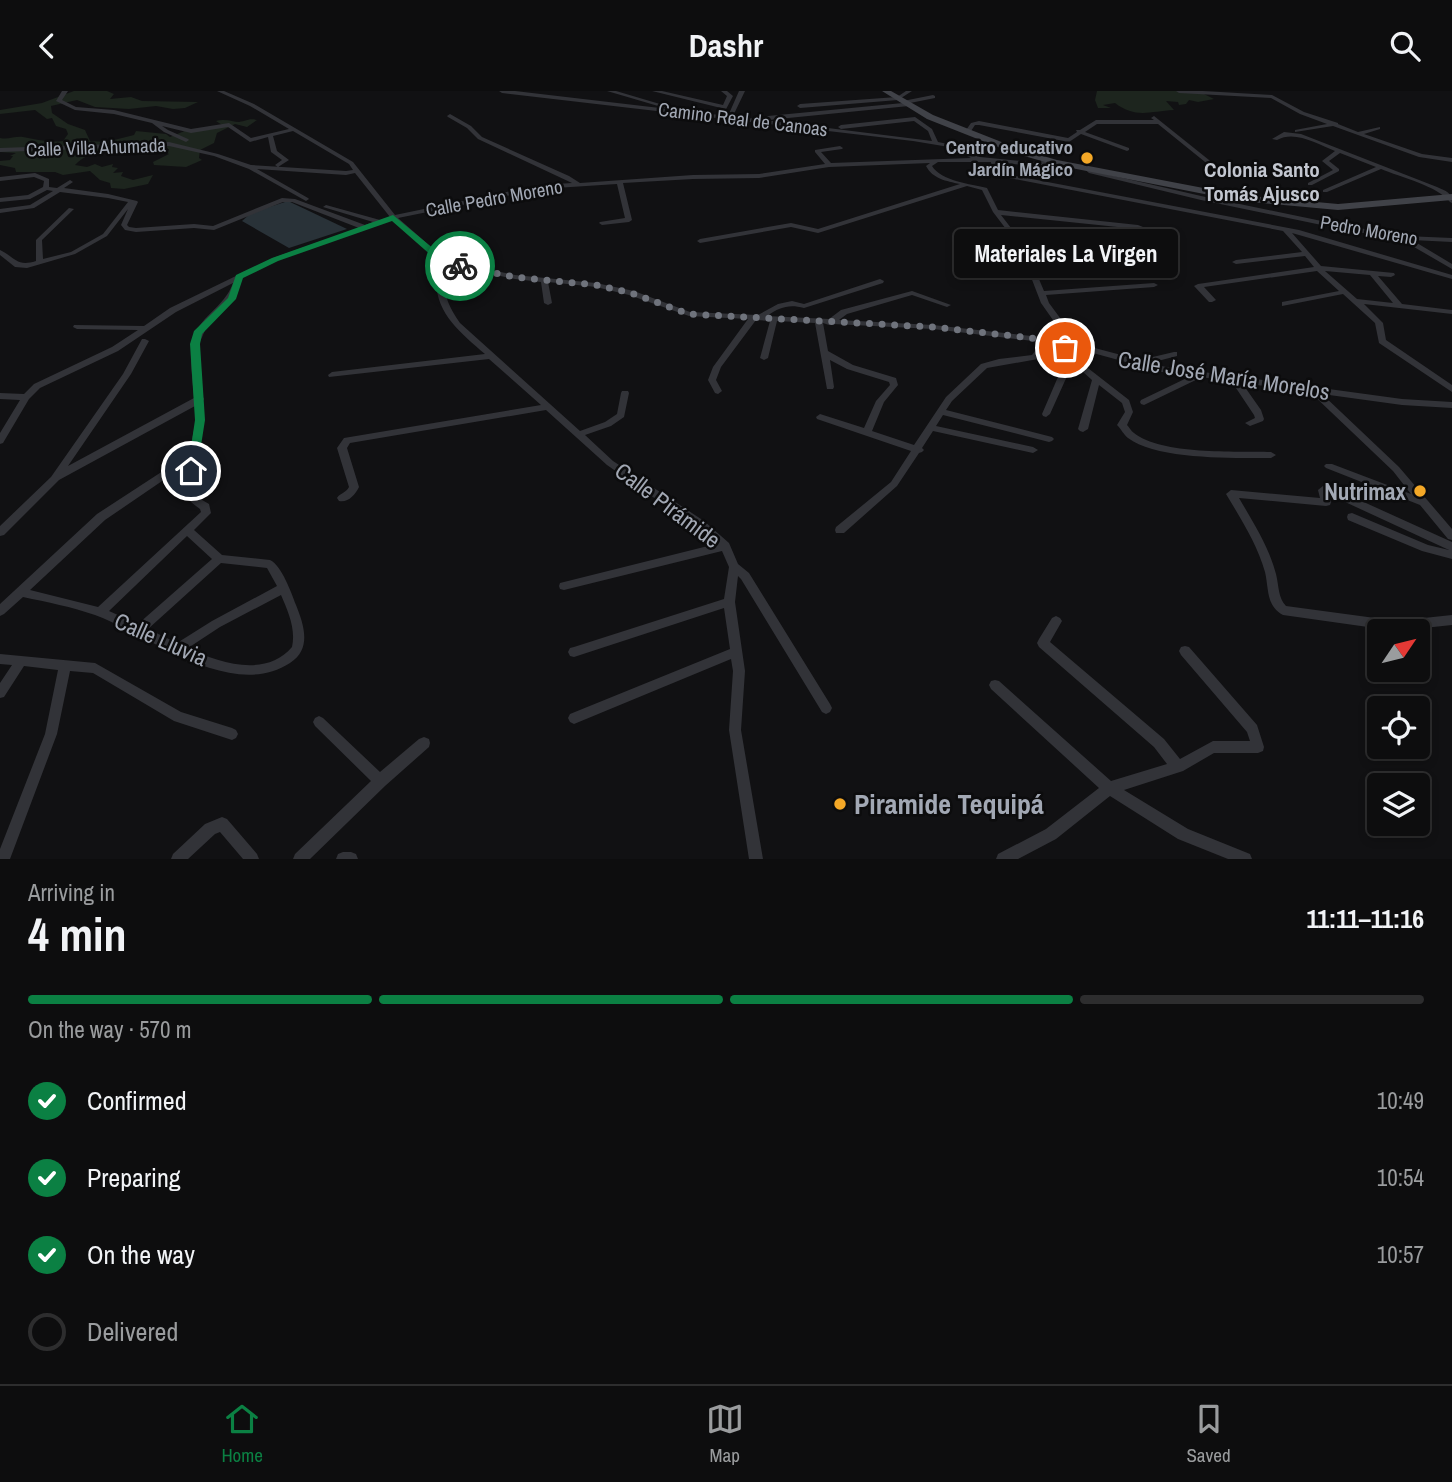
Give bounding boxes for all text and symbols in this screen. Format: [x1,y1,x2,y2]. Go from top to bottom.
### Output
text: Dashr [689,24,763,67]
icon: back [28,27,66,65]
icon: search [1386,27,1424,65]
street label: Camino Real de Canoas [657,96,829,142]
street label: Calle Villa Ahumada [26,132,167,162]
place label: Centro educativo Jardín Mágico [946,134,1073,182]
marker: Centro educativo Jardín Mágico [1079,150,1095,166]
district label: Colonia Santo Tomás Ajusco [1204,155,1320,208]
street label: Calle Pedro Moreno [424,173,564,223]
street label: Pedro Moreno [1318,209,1420,251]
callout: Materiales La Virgen [953,229,1177,278]
courier [425,231,495,301]
text: Materiales La Virgen [974,238,1158,269]
icon: bike [441,247,479,285]
pin [1035,318,1095,378]
icon: bag [1046,329,1084,367]
street label: Calle José María Morelos [1116,343,1332,407]
pin [161,441,221,501]
icon: home [172,452,210,490]
street label: Calle Pirámide [609,455,727,555]
place label: Nutrimax [1324,476,1407,507]
marker: Nutrimax [1412,483,1428,499]
street label: Calle Lluvia [110,605,213,673]
north arrow [1367,619,1430,683]
map controls [1367,619,1430,836]
button: locate [1367,696,1430,759]
button: layers [1367,773,1430,836]
place label: Piramide Tequipá [854,785,1044,823]
marker: Piramide Tequipá [832,796,848,812]
text: Arriving in [28,877,115,908]
text: 11:11–11:16 [1307,901,1424,936]
text: 4 min [28,903,127,965]
text: On the way · 570 m [28,1014,192,1045]
icon: check [28,1082,66,1120]
text: Confirmed [87,1083,187,1118]
text: 10:49 [1377,1085,1424,1116]
icon: check [28,1159,66,1197]
text: Preparing [87,1160,181,1195]
text: 10:54 [1377,1162,1424,1193]
icon: check [28,1236,66,1274]
text: On the way [87,1237,195,1272]
text: 10:57 [1377,1239,1424,1270]
text: Delivered [87,1314,178,1349]
tab: Home [221,1400,263,1468]
tab: Map [706,1400,744,1468]
tab: Saved [1186,1400,1231,1468]

